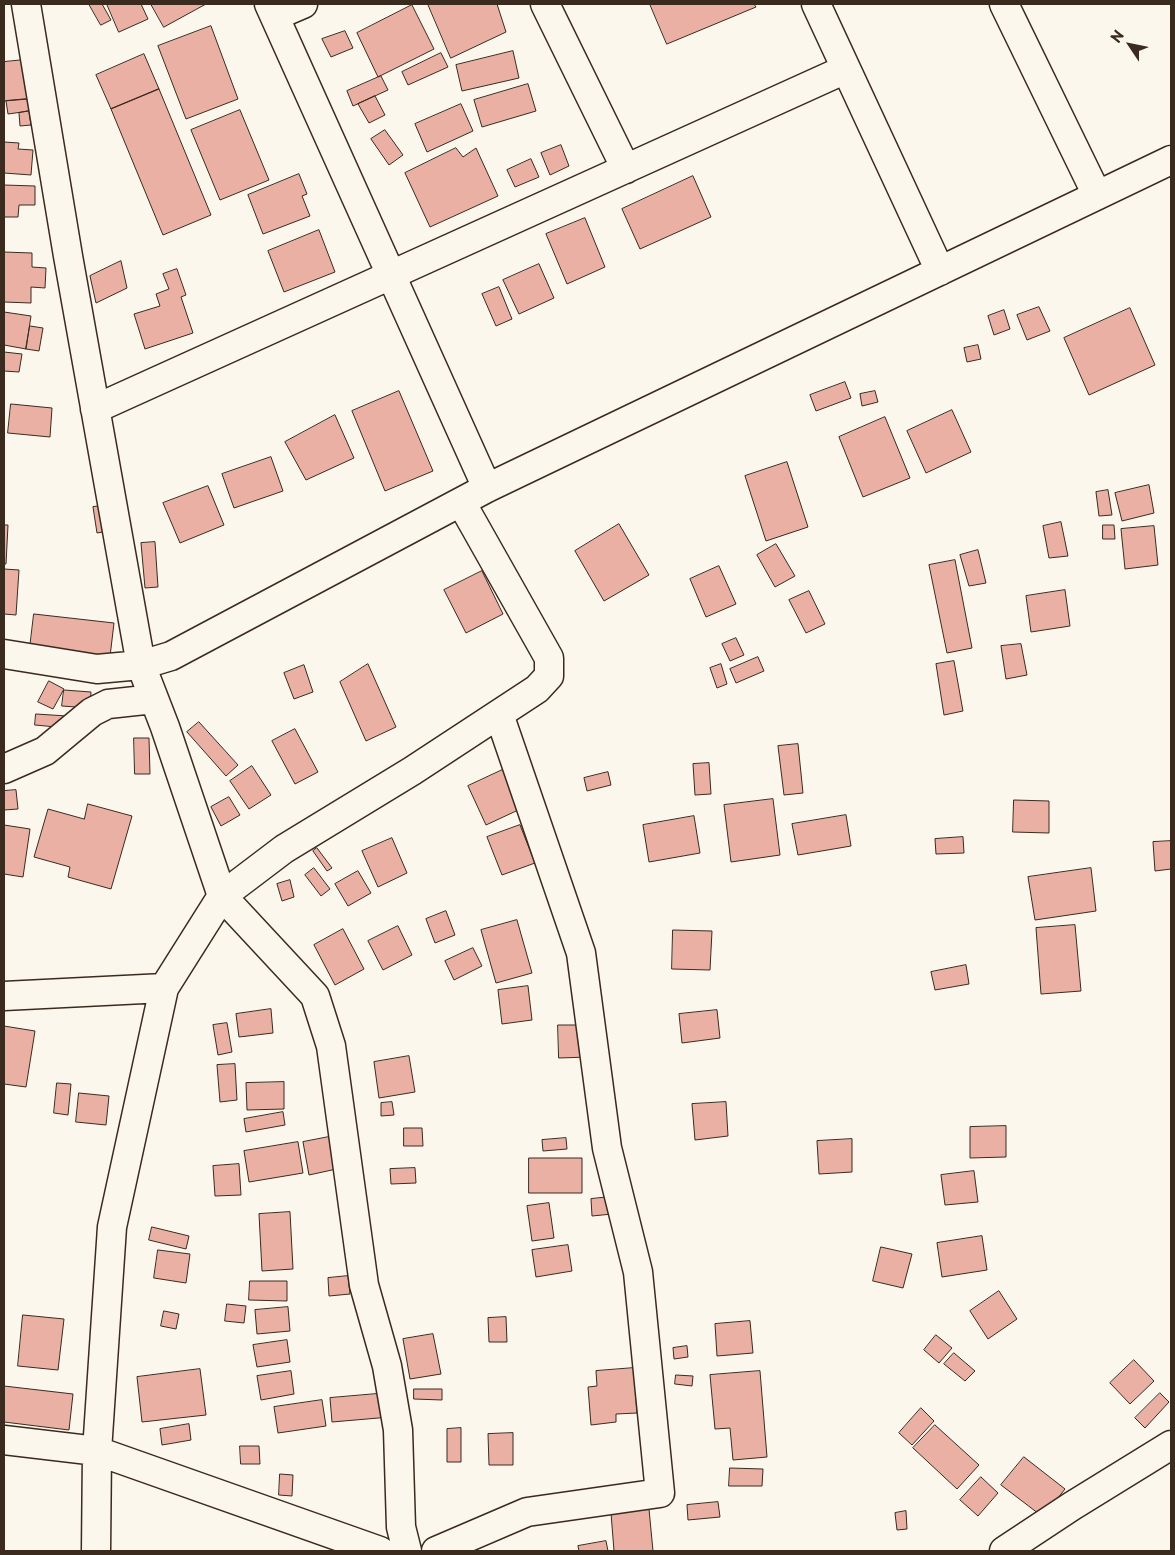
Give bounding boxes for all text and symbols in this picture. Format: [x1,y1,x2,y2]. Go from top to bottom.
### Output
north arrow [1105,20,1155,70]
text: N [1105,26,1129,47]

